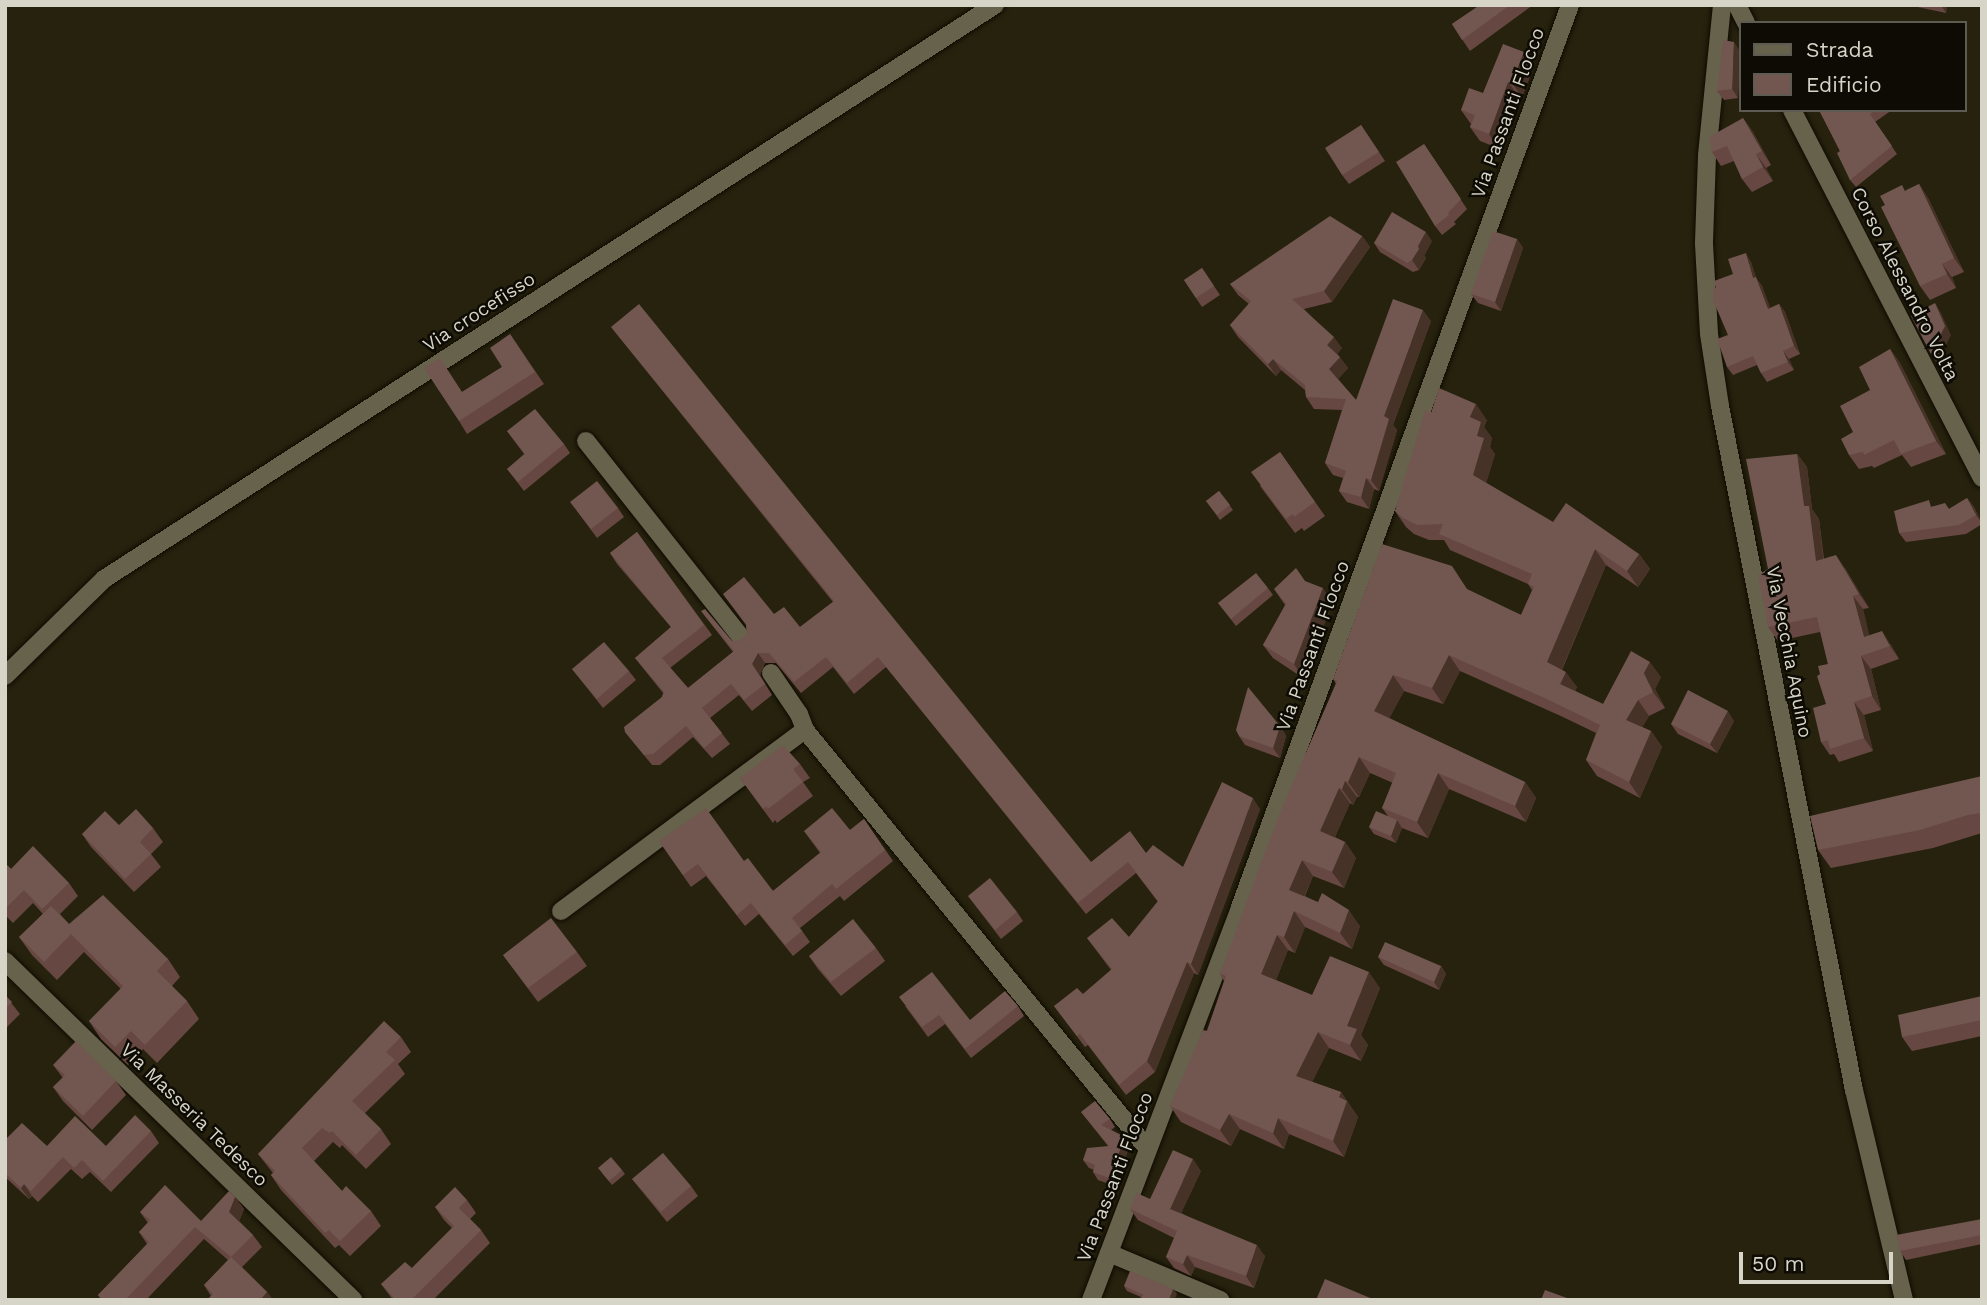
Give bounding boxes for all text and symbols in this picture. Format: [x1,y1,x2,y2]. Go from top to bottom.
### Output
legend [1738,21,1966,112]
street label: Via Passanti Flocco [1466,24,1550,202]
text: Strada [1806,37,1873,62]
text: Edificio [1806,72,1882,97]
street label: Corso Alessandro Volta [1846,183,1964,385]
street label: Via crocefisso [418,267,540,357]
street label: Via Passanti Flocco [1271,557,1355,735]
street label: Via Vecchia Aquino [1761,563,1817,741]
street label: Via Masseria Tedesco [115,1038,273,1192]
street label: Via Passanti Flocco [1072,1089,1158,1265]
scale bar [1742,1238,1896,1282]
text: 50 m [1752,1251,1804,1276]

